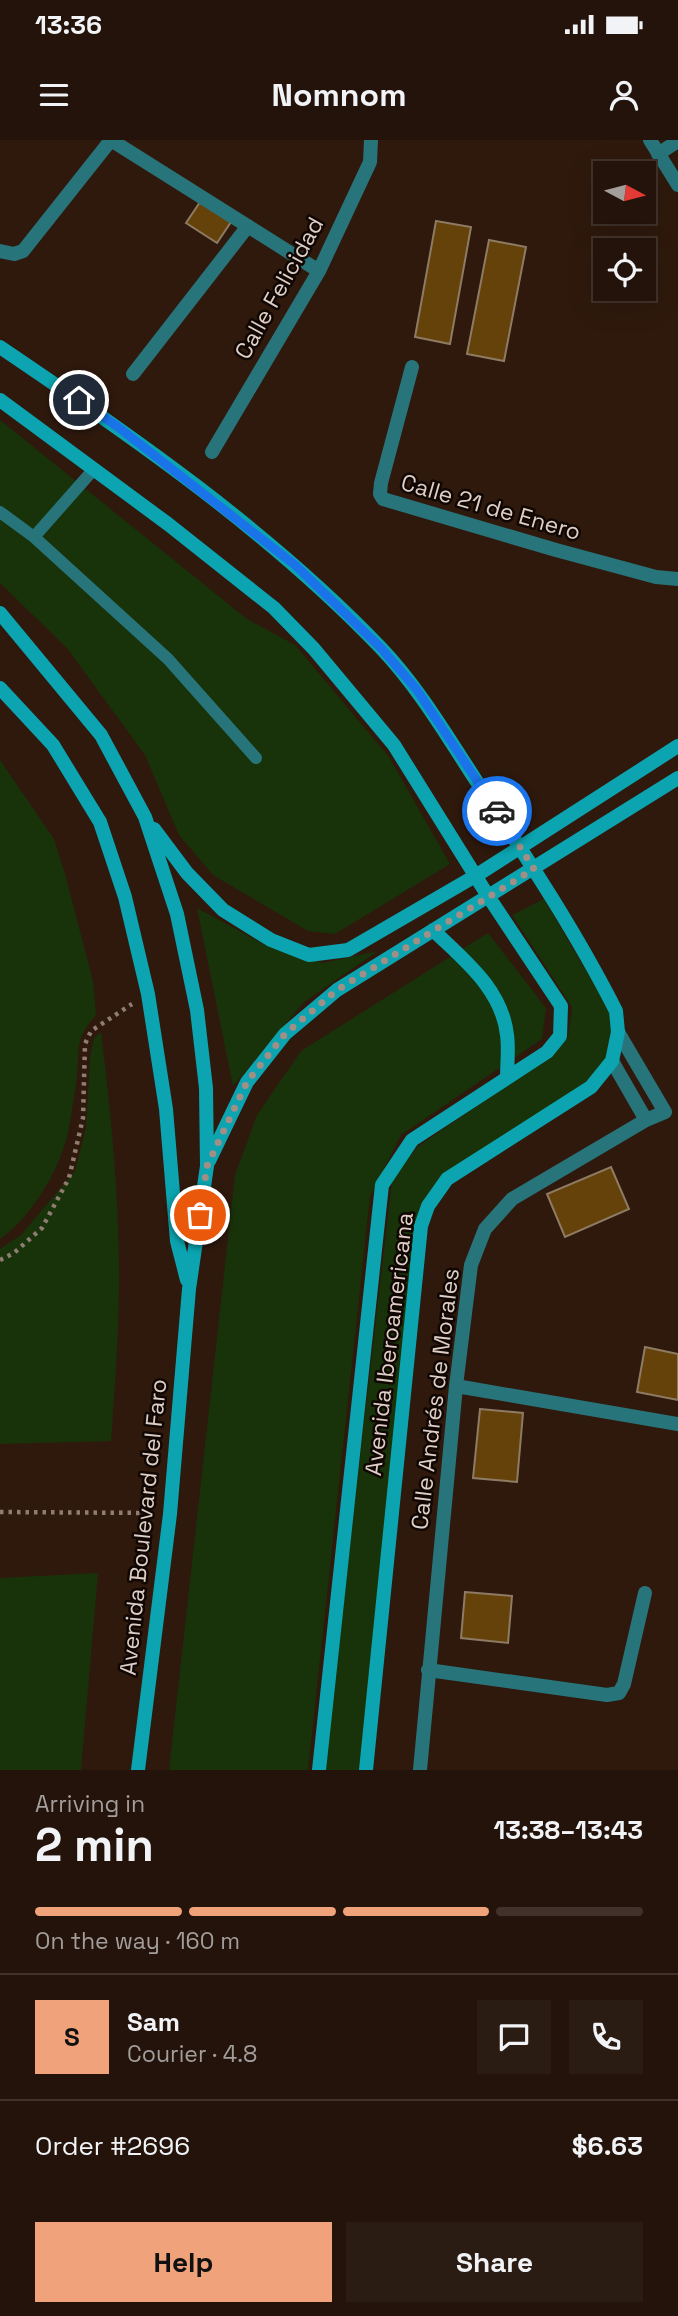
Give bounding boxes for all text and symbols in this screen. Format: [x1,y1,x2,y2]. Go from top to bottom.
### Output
text: 13:36 [35,8,102,42]
text: Nomnom [272,75,406,115]
icon: menu [35,76,73,114]
icon: person [605,76,643,114]
north arrow [593,161,656,224]
map controls [593,161,656,301]
street label: Calle Felicidad [228,212,330,364]
button: locate [593,238,656,301]
pin [49,370,109,430]
icon: home [60,381,98,419]
street label: Calle 21 de Enero [398,467,584,547]
courier [462,776,532,846]
icon: car [478,792,516,830]
pin [170,1185,230,1245]
icon: bag [181,1196,219,1234]
street label: Avenida Iberoamericana [358,1211,420,1477]
street label: Calle Andrés de Morales [404,1267,466,1531]
street label: Avenida Boulevard del Faro [113,1377,173,1677]
text: Arriving in [35,1789,145,1819]
text: 13:38–13:43 [493,1813,643,1847]
text: 2 min [35,1816,154,1874]
text: On the way · 160 m [35,1926,240,1956]
button: chat [477,2000,551,2074]
button: phone [569,2000,643,2074]
text: Sam [127,2005,180,2039]
text: S [64,2020,80,2054]
text: Courier · 4.8 [127,2039,257,2069]
text: Order #2696 [35,2129,190,2163]
text: $6.63 [572,2129,643,2163]
button: Help [35,2222,332,2302]
button: Share [346,2222,643,2302]

